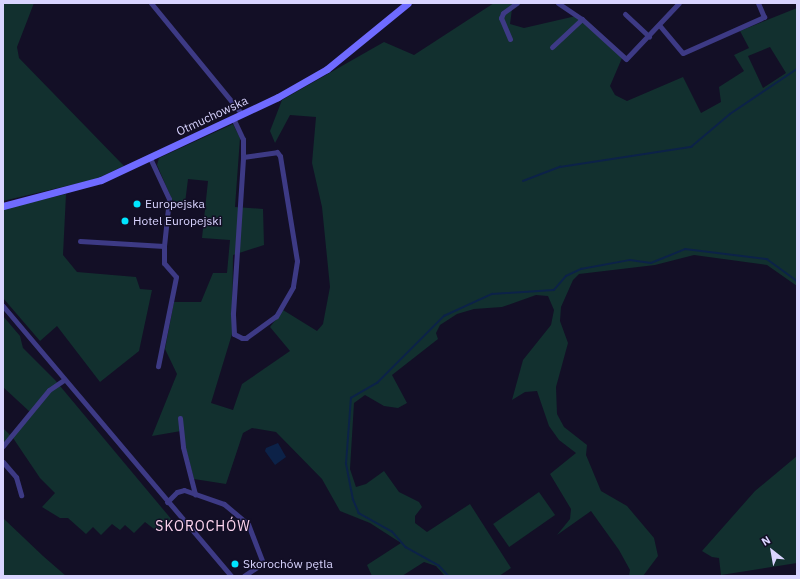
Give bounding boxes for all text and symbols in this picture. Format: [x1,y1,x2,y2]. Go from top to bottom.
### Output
street label: Otmuchowska [174,93,250,139]
place label: Europejska [145,197,205,211]
marker: Europejska [132,199,142,209]
place label: Hotel Europejski [133,214,222,228]
marker: Hotel Europejski [120,216,130,226]
district label: SKOROCHÓW [155,518,251,534]
north arrow [752,531,792,571]
text: N [759,533,773,549]
place label: Skorochów pętla [243,557,333,571]
marker: Skorochów pętla [230,559,240,569]

